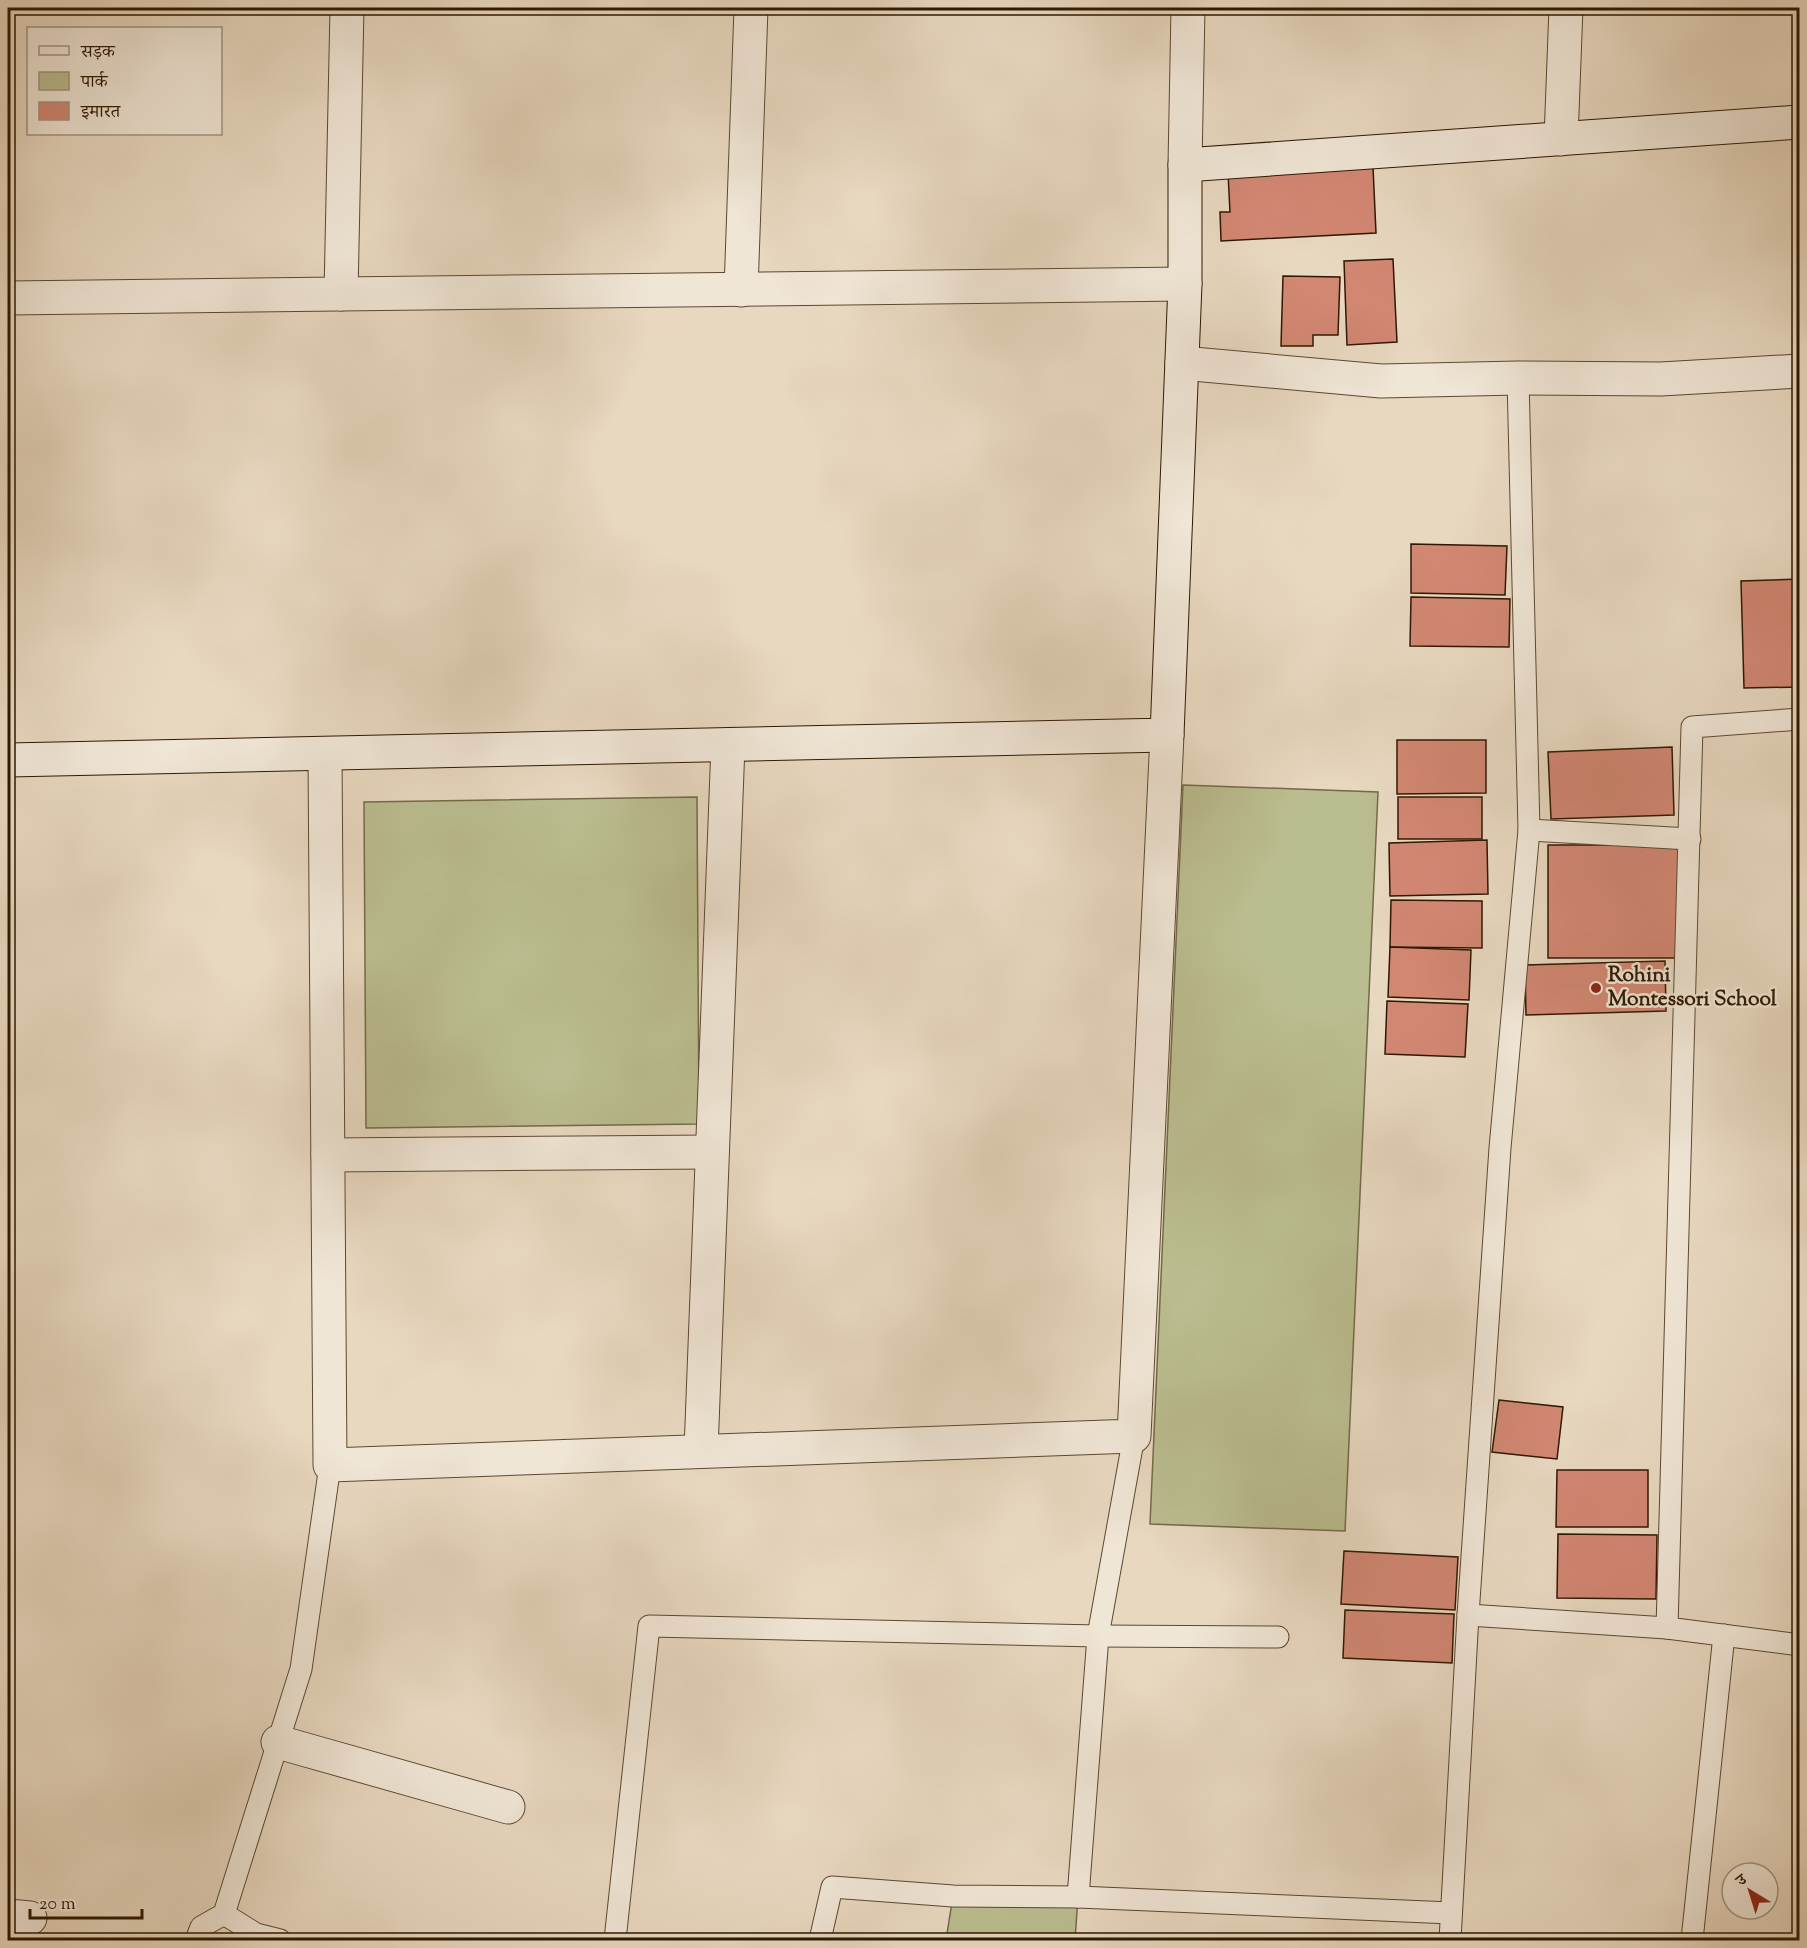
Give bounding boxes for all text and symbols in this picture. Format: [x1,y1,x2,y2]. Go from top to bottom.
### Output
legend [27,27,222,135]
text: सड़क [80,40,116,66]
text: पार्क [80,70,109,96]
text: इमारत [80,100,121,126]
place label: Rohini Montessori School [1608,961,1777,1015]
marker: Rohini Montessori School [1589,981,1603,995]
north arrow [1720,1861,1780,1921]
text: उ [1731,1868,1754,1893]
scale bar [30,1882,142,1920]
text: 20 m [39,1892,76,1918]

